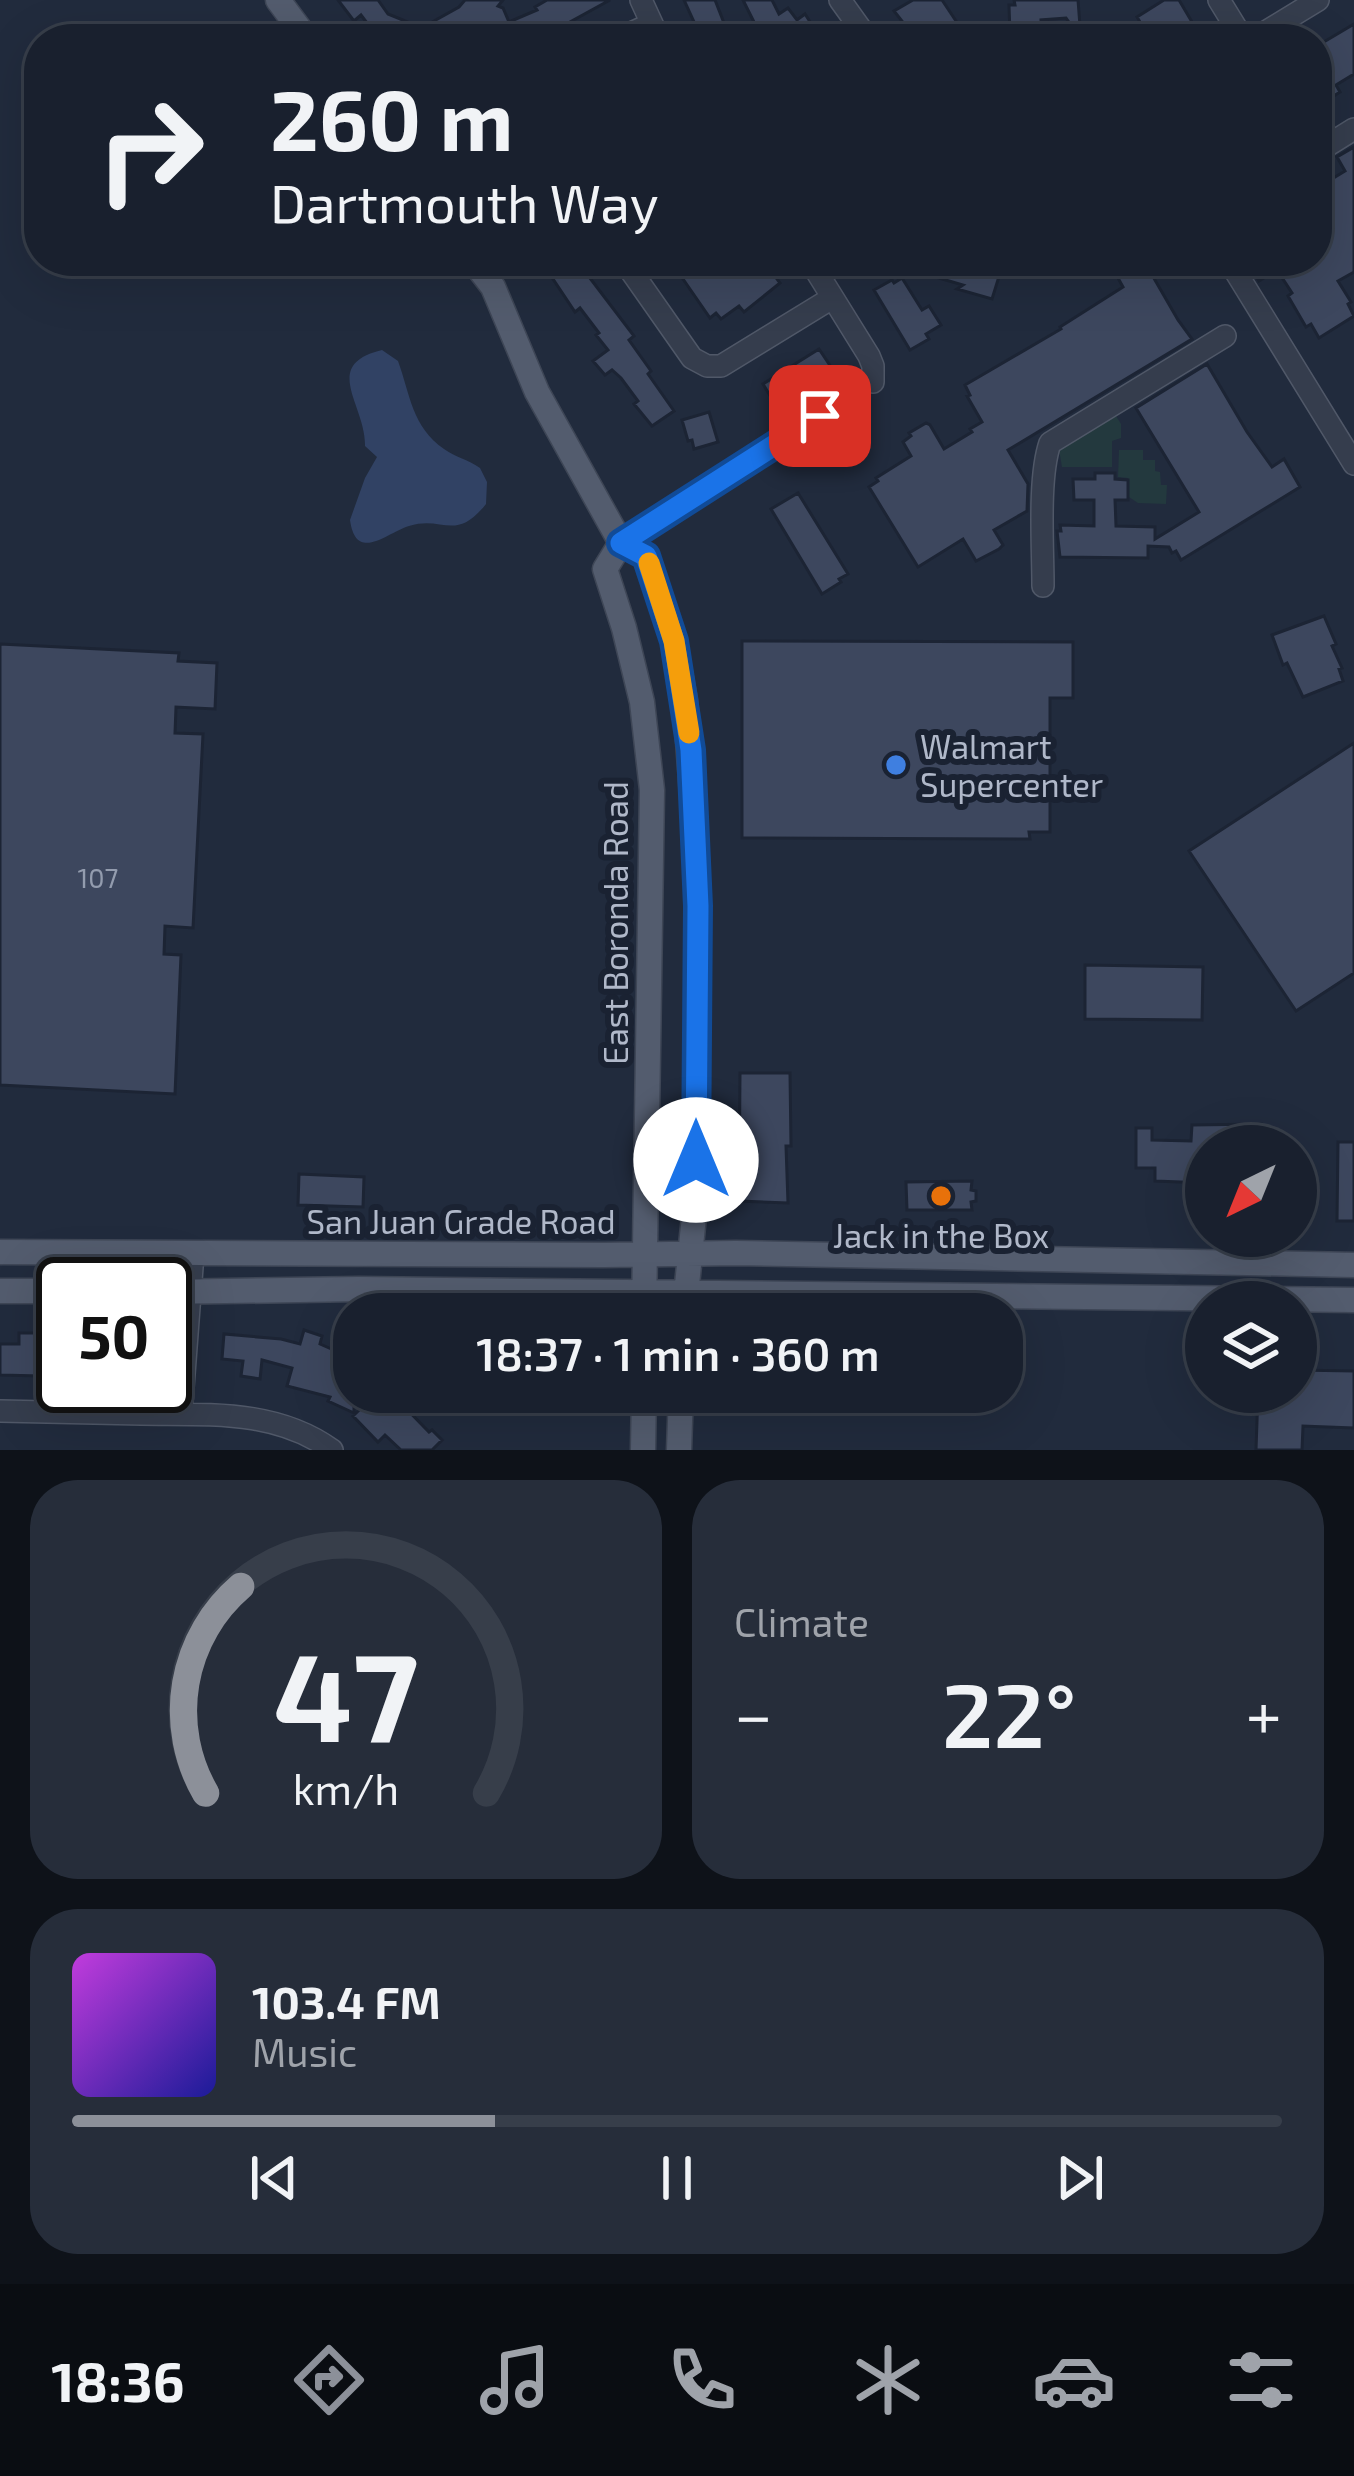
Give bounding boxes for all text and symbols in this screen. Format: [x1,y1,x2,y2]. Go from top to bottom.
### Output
text: 260 m [270,67,514,168]
icon: right [72,72,228,228]
text: Dartmouth Way [270,169,659,234]
pin [769,365,871,467]
icon: arrive [787,383,853,449]
place label: Walmart Supercenter [920,726,1103,804]
marker: Walmart Supercenter [883,752,909,778]
street label: East Boronda Road [595,781,635,1065]
house number: 107 [78,861,118,893]
position arrow [633,1097,759,1223]
north arrow [1185,1125,1317,1257]
map controls [1185,1125,1317,1413]
marker: Jack in the Box [928,1183,954,1209]
street label: San Juan Grade Road [306,1201,616,1241]
place label: Jack in the Box [833,1215,1049,1255]
speed limit sign: 50 [36,1257,192,1413]
button: layers [1185,1281,1317,1413]
text: 18:37 · 1 min · 360 m [476,1326,880,1380]
text: Climate [734,1598,869,1645]
text: 47 [273,1617,419,1767]
text: 22° [942,1658,1077,1766]
text: − [734,1673,773,1752]
text: + [1246,1673,1282,1752]
text: km/h [293,1761,399,1813]
text: 103.4 FM [252,1974,441,2028]
text: Music [252,2028,357,2075]
icon: previous [241,2145,307,2211]
icon: pause [644,2145,710,2211]
icon: next [1047,2145,1113,2211]
icon: directions [287,2338,371,2422]
icon: music [473,2338,557,2422]
icon: phone [660,2338,744,2422]
icon: climate [846,2338,930,2422]
icon: car [1032,2338,1116,2422]
icon: filters [1219,2338,1303,2422]
text: 18:36 [51,2348,185,2413]

